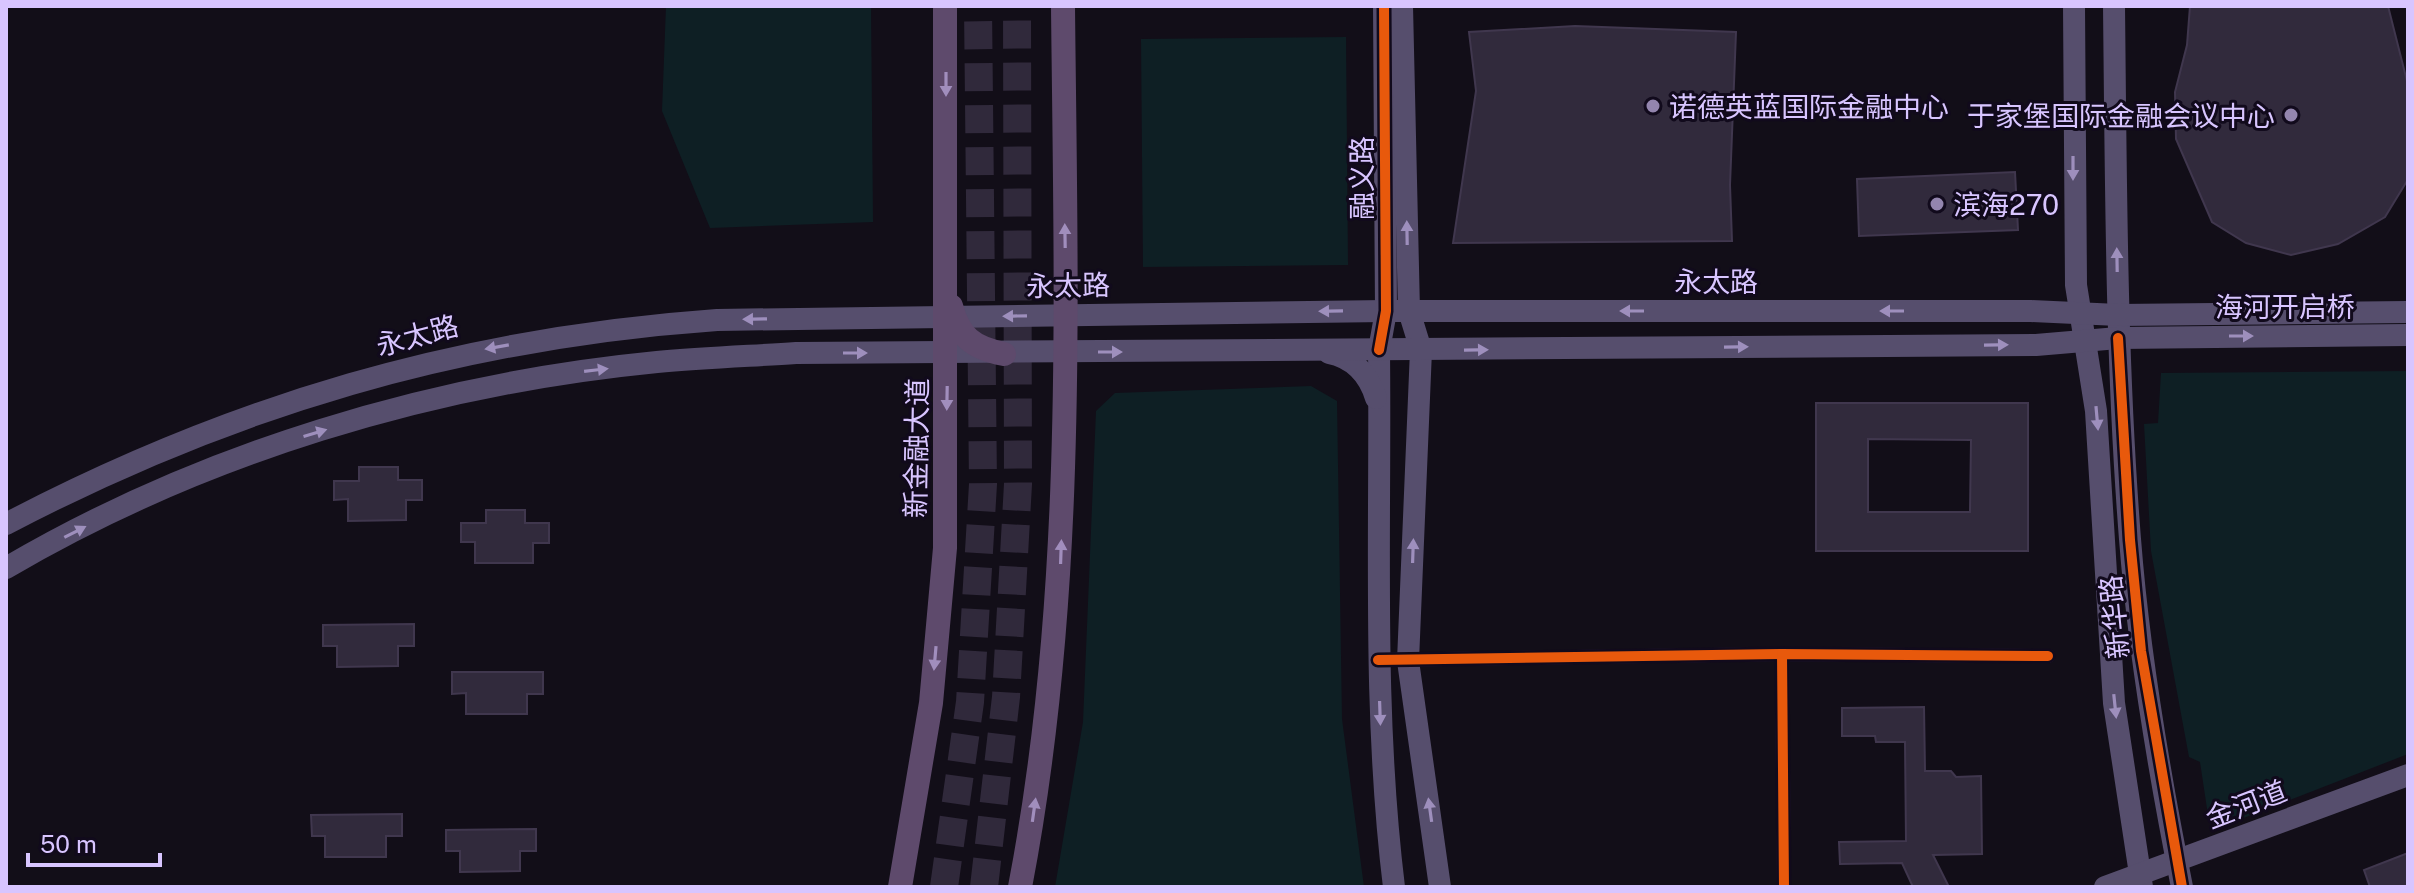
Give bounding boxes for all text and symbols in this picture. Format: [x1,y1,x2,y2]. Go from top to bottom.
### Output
one-way arrow [939,72,952,97]
place label: 诺德英蓝国际金融中心 [1669,90,1949,123]
marker: 诺德英蓝国际金融中心 [1644,97,1662,115]
place label: 于家堡国际金融会议中心 [1967,99,2275,132]
marker: 于家堡国际金融会议中心 [2282,106,2300,124]
street label: 融义路 [1345,136,1378,220]
one-way arrow [2067,156,2079,181]
place label: 滨海270 [1953,188,2059,221]
marker: 滨海270 [1928,195,1946,213]
one-way arrow [1401,220,1414,245]
one-way arrow [1059,223,1072,248]
one-way arrow [2111,247,2123,272]
street label: 永太路 [1674,265,1758,298]
street label: 永太路 [1026,268,1110,302]
street label: 海河开启桥 [2215,290,2355,323]
one-way arrow [1318,305,1343,318]
one-way arrow [1619,305,1644,317]
one-way arrow [1879,305,1904,317]
street label: 永太路 [372,308,462,362]
one-way arrow [1002,310,1027,322]
one-way arrow [742,313,767,326]
one-way arrow [2229,330,2254,342]
one-way arrow [1984,339,2009,351]
one-way arrow [484,341,509,353]
one-way arrow [1724,341,1749,353]
one-way arrow [1464,344,1489,356]
one-way arrow [1098,346,1123,358]
one-way arrow [843,347,868,359]
one-way arrow [584,363,609,376]
street label: 新金融大道 [898,378,934,518]
one-way arrow [941,386,953,411]
one-way arrow [2091,406,2104,431]
one-way arrow [303,426,327,439]
one-way arrow [64,526,87,539]
one-way arrow [1406,538,1419,563]
one-way arrow [1054,539,1067,564]
street label: 新华路 [2093,573,2135,661]
one-way arrow [928,646,941,671]
one-way arrow [2109,693,2122,718]
one-way arrow [1374,701,1387,726]
street label: 金河道 [2201,774,2291,834]
one-way arrow [1028,797,1041,822]
one-way arrow [1423,797,1436,822]
scale bar [28,817,160,867]
text: 50 m [40,830,97,858]

